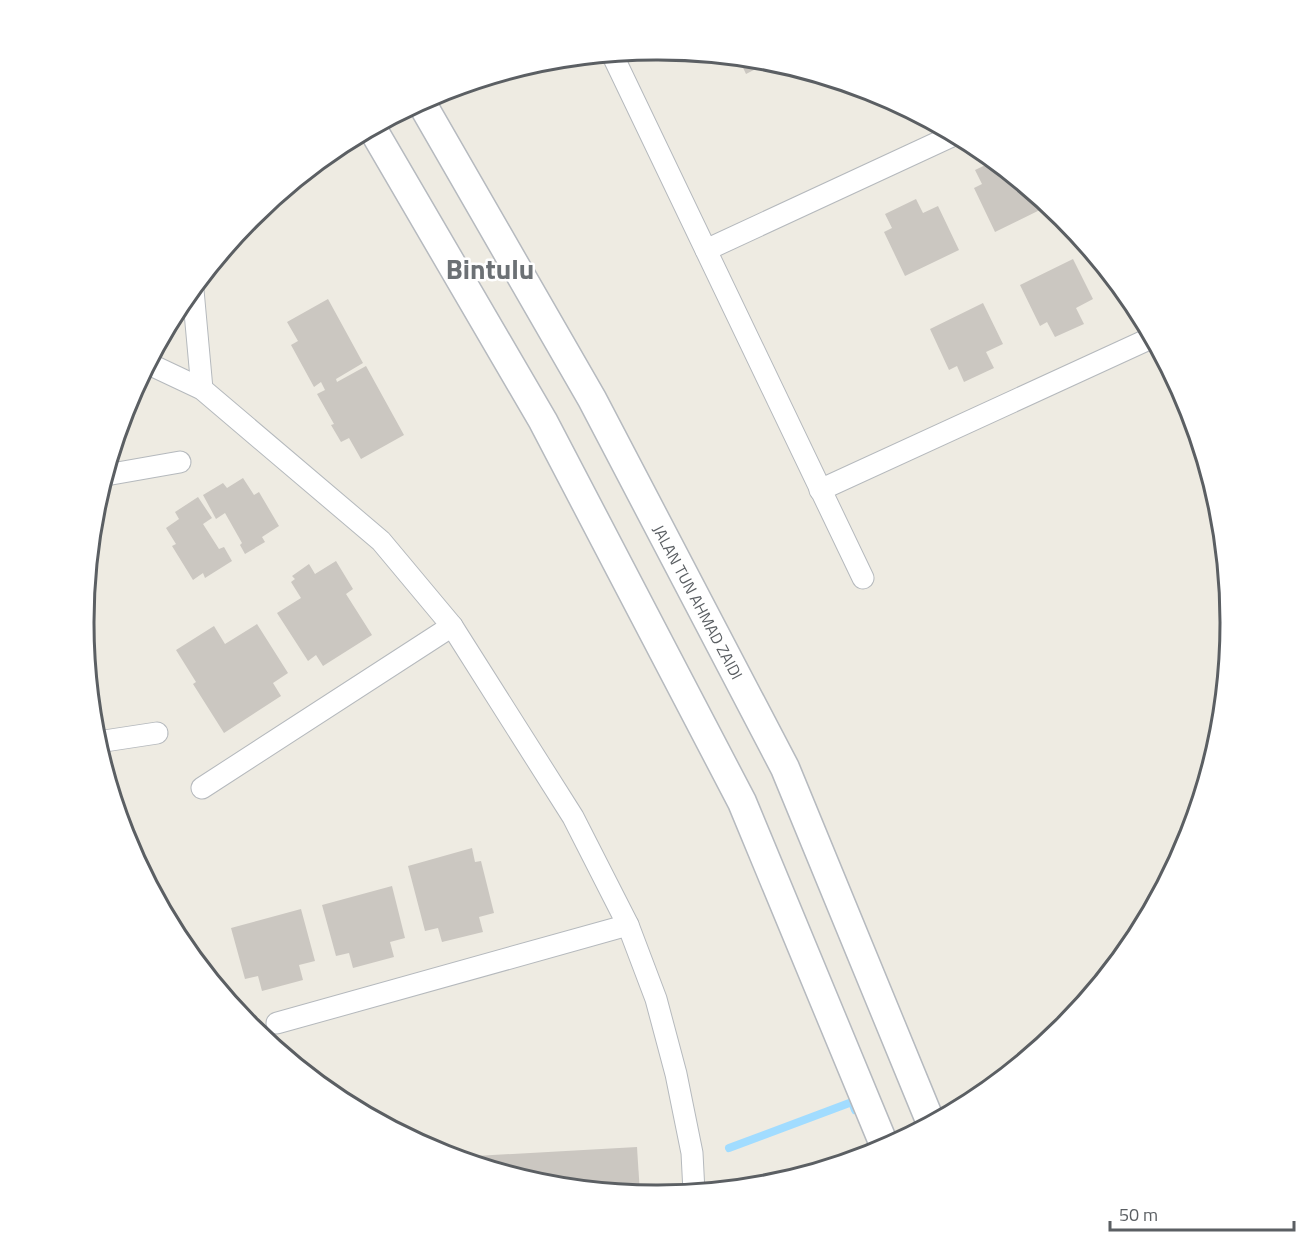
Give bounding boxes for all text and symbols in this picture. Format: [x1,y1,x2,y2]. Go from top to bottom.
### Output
district label: Bintulu [446,247,534,290]
street label: JALAN TUN AHMAD ZAIDI [647,520,749,684]
scale bar [1110,1194,1294,1232]
text: 50 m [1119,1201,1158,1228]

